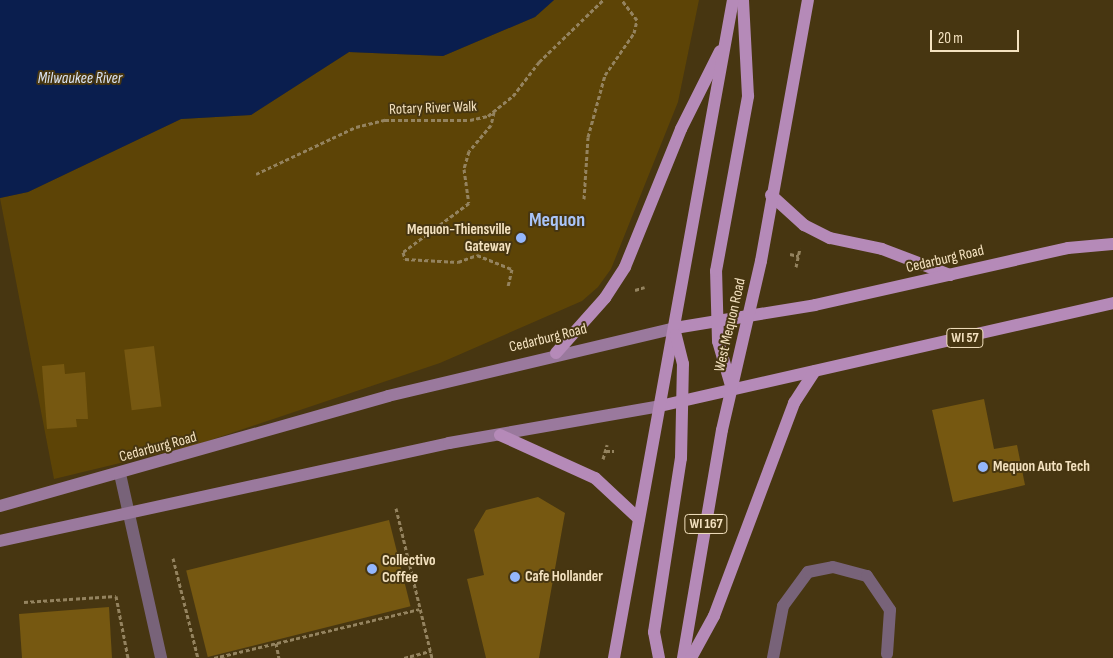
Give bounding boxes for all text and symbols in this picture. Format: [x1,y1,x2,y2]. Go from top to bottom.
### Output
scale bar [933,20,1022,52]
text: 20 m [938,29,963,48]
water label: Milwaukee River [38,69,122,89]
street label: Rotary River Walk [389,97,477,119]
district label: Mequon [529,208,585,232]
place label: Mequon-Thiensville Gateway [407,220,511,255]
marker: Mequon-Thiensville Gateway [515,232,527,244]
street label: Cedarburg Road [904,241,986,277]
street label: West Mequon Road [711,277,749,373]
street label: Cedarburg Road [507,320,589,356]
road number: WI 57 [946,326,984,349]
street label: Cedarburg Road [117,428,199,466]
place label: Mequon Auto Tech [993,458,1090,476]
marker: Mequon Auto Tech [977,461,989,473]
road number: WI 167 [684,512,728,536]
place label: Collectivo Coffee [382,551,436,586]
marker: Collectivo Coffee [366,563,378,575]
place label: Cafe Hollander [525,568,603,586]
marker: Cafe Hollander [509,571,521,583]

